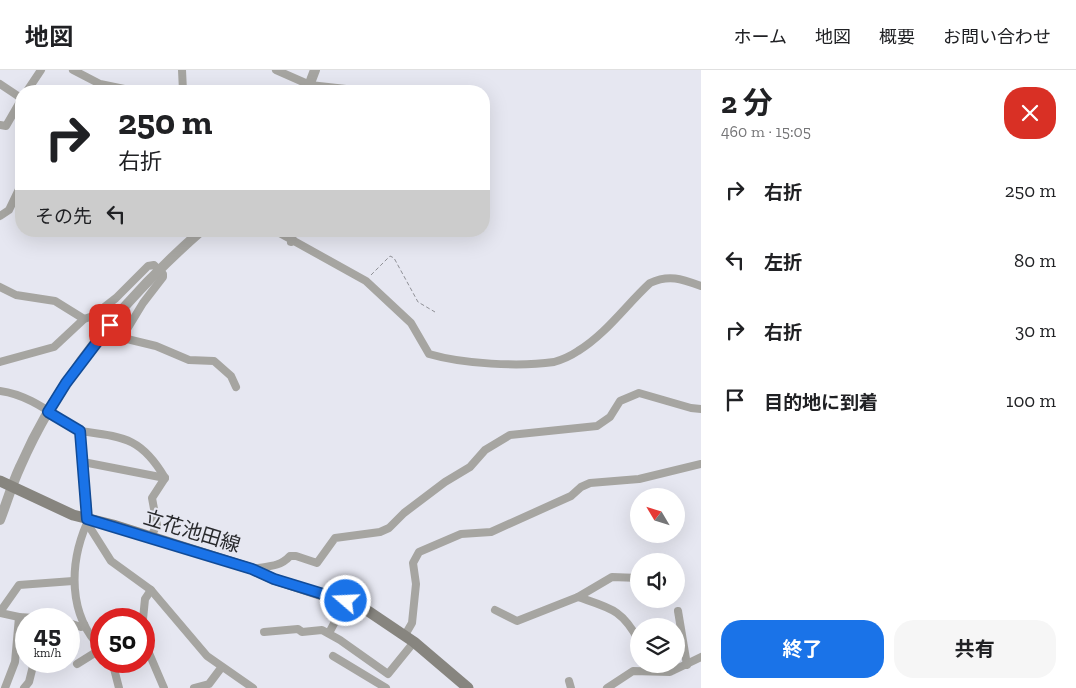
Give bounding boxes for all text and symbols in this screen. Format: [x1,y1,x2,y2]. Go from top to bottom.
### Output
text: 地図 [25,22,73,51]
text: ホーム [734,26,787,48]
text: 地図 [815,26,851,48]
text: 概要 [879,26,915,48]
text: お問い合わせ [943,26,1051,48]
text: 2 分 [721,85,773,121]
button: close [1004,87,1056,139]
text: 250 m [118,101,212,143]
icon: right [35,105,100,170]
text: 460 m · 15:05 [721,122,811,141]
text: 右折 [118,148,162,175]
icon: right [721,176,749,204]
text: 250 m [1005,179,1056,202]
text: 右折 [764,181,802,204]
icon: left [102,200,130,228]
text: その先 [35,205,92,228]
icon: left [721,246,749,274]
text: 80 m [1014,249,1056,272]
text: 左折 [764,251,802,274]
pin [89,304,131,346]
icon: arrive [96,311,124,339]
icon: right [721,316,749,344]
text: 30 m [1015,319,1056,342]
text: 右折 [764,321,802,344]
icon: arrive [721,386,749,414]
text: 100 m [1006,389,1056,412]
text: 目的地に到着 [764,391,878,414]
north arrow [630,488,685,542]
map controls [630,488,685,673]
street label: 立花池田線 [141,505,243,557]
button: sound [630,553,685,608]
position arrow [319,574,371,626]
speed limit sign: 50 [90,608,155,673]
button: layers [630,618,685,673]
text: 45 [34,619,61,649]
button: 終了 [721,620,884,678]
button: 共有 [894,620,1056,678]
text: km/h [34,646,61,660]

